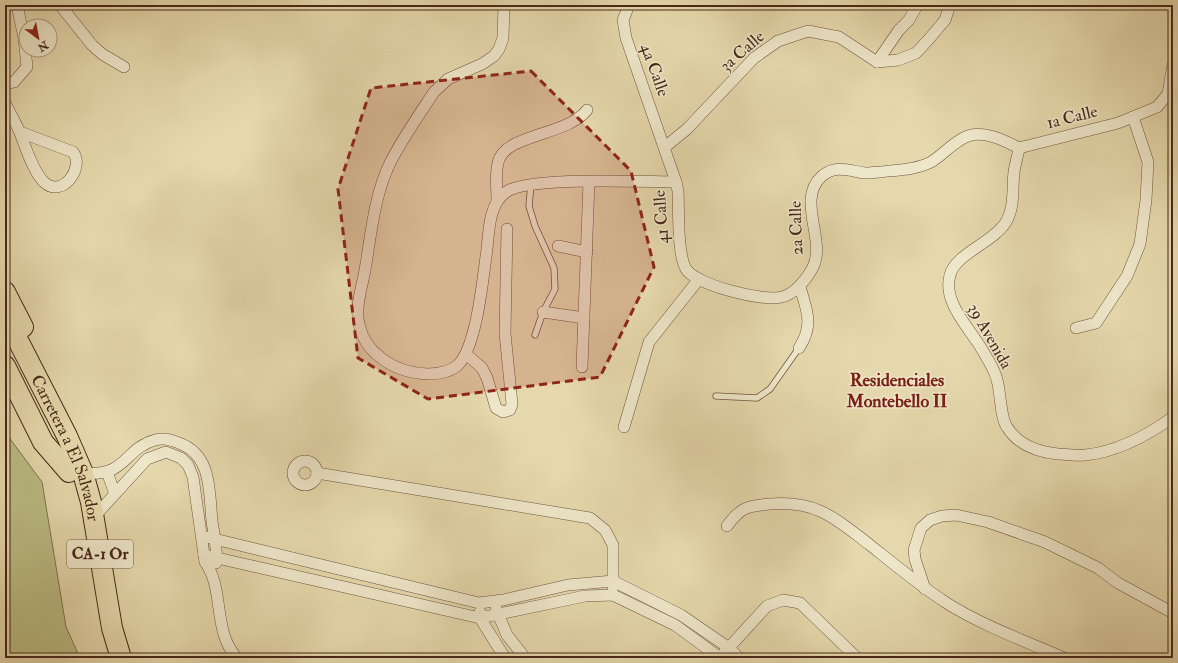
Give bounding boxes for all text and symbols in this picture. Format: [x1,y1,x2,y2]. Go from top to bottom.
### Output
north arrow [18,18,58,58]
street label: 3a Calle [715,26,769,76]
text: N [34,37,52,55]
street label: 4a Calle [636,41,674,99]
street label: 1a Calle [1044,101,1100,133]
street label: 41 Calle [649,189,673,245]
street label: 2a Calle [785,200,807,256]
street label: 39 Avenida [963,300,1018,373]
district label: Residenciales Montebello II [846,369,947,413]
street label: Carretera a El Salvador [27,371,105,523]
road number: CA-1 Or [67,540,133,568]

